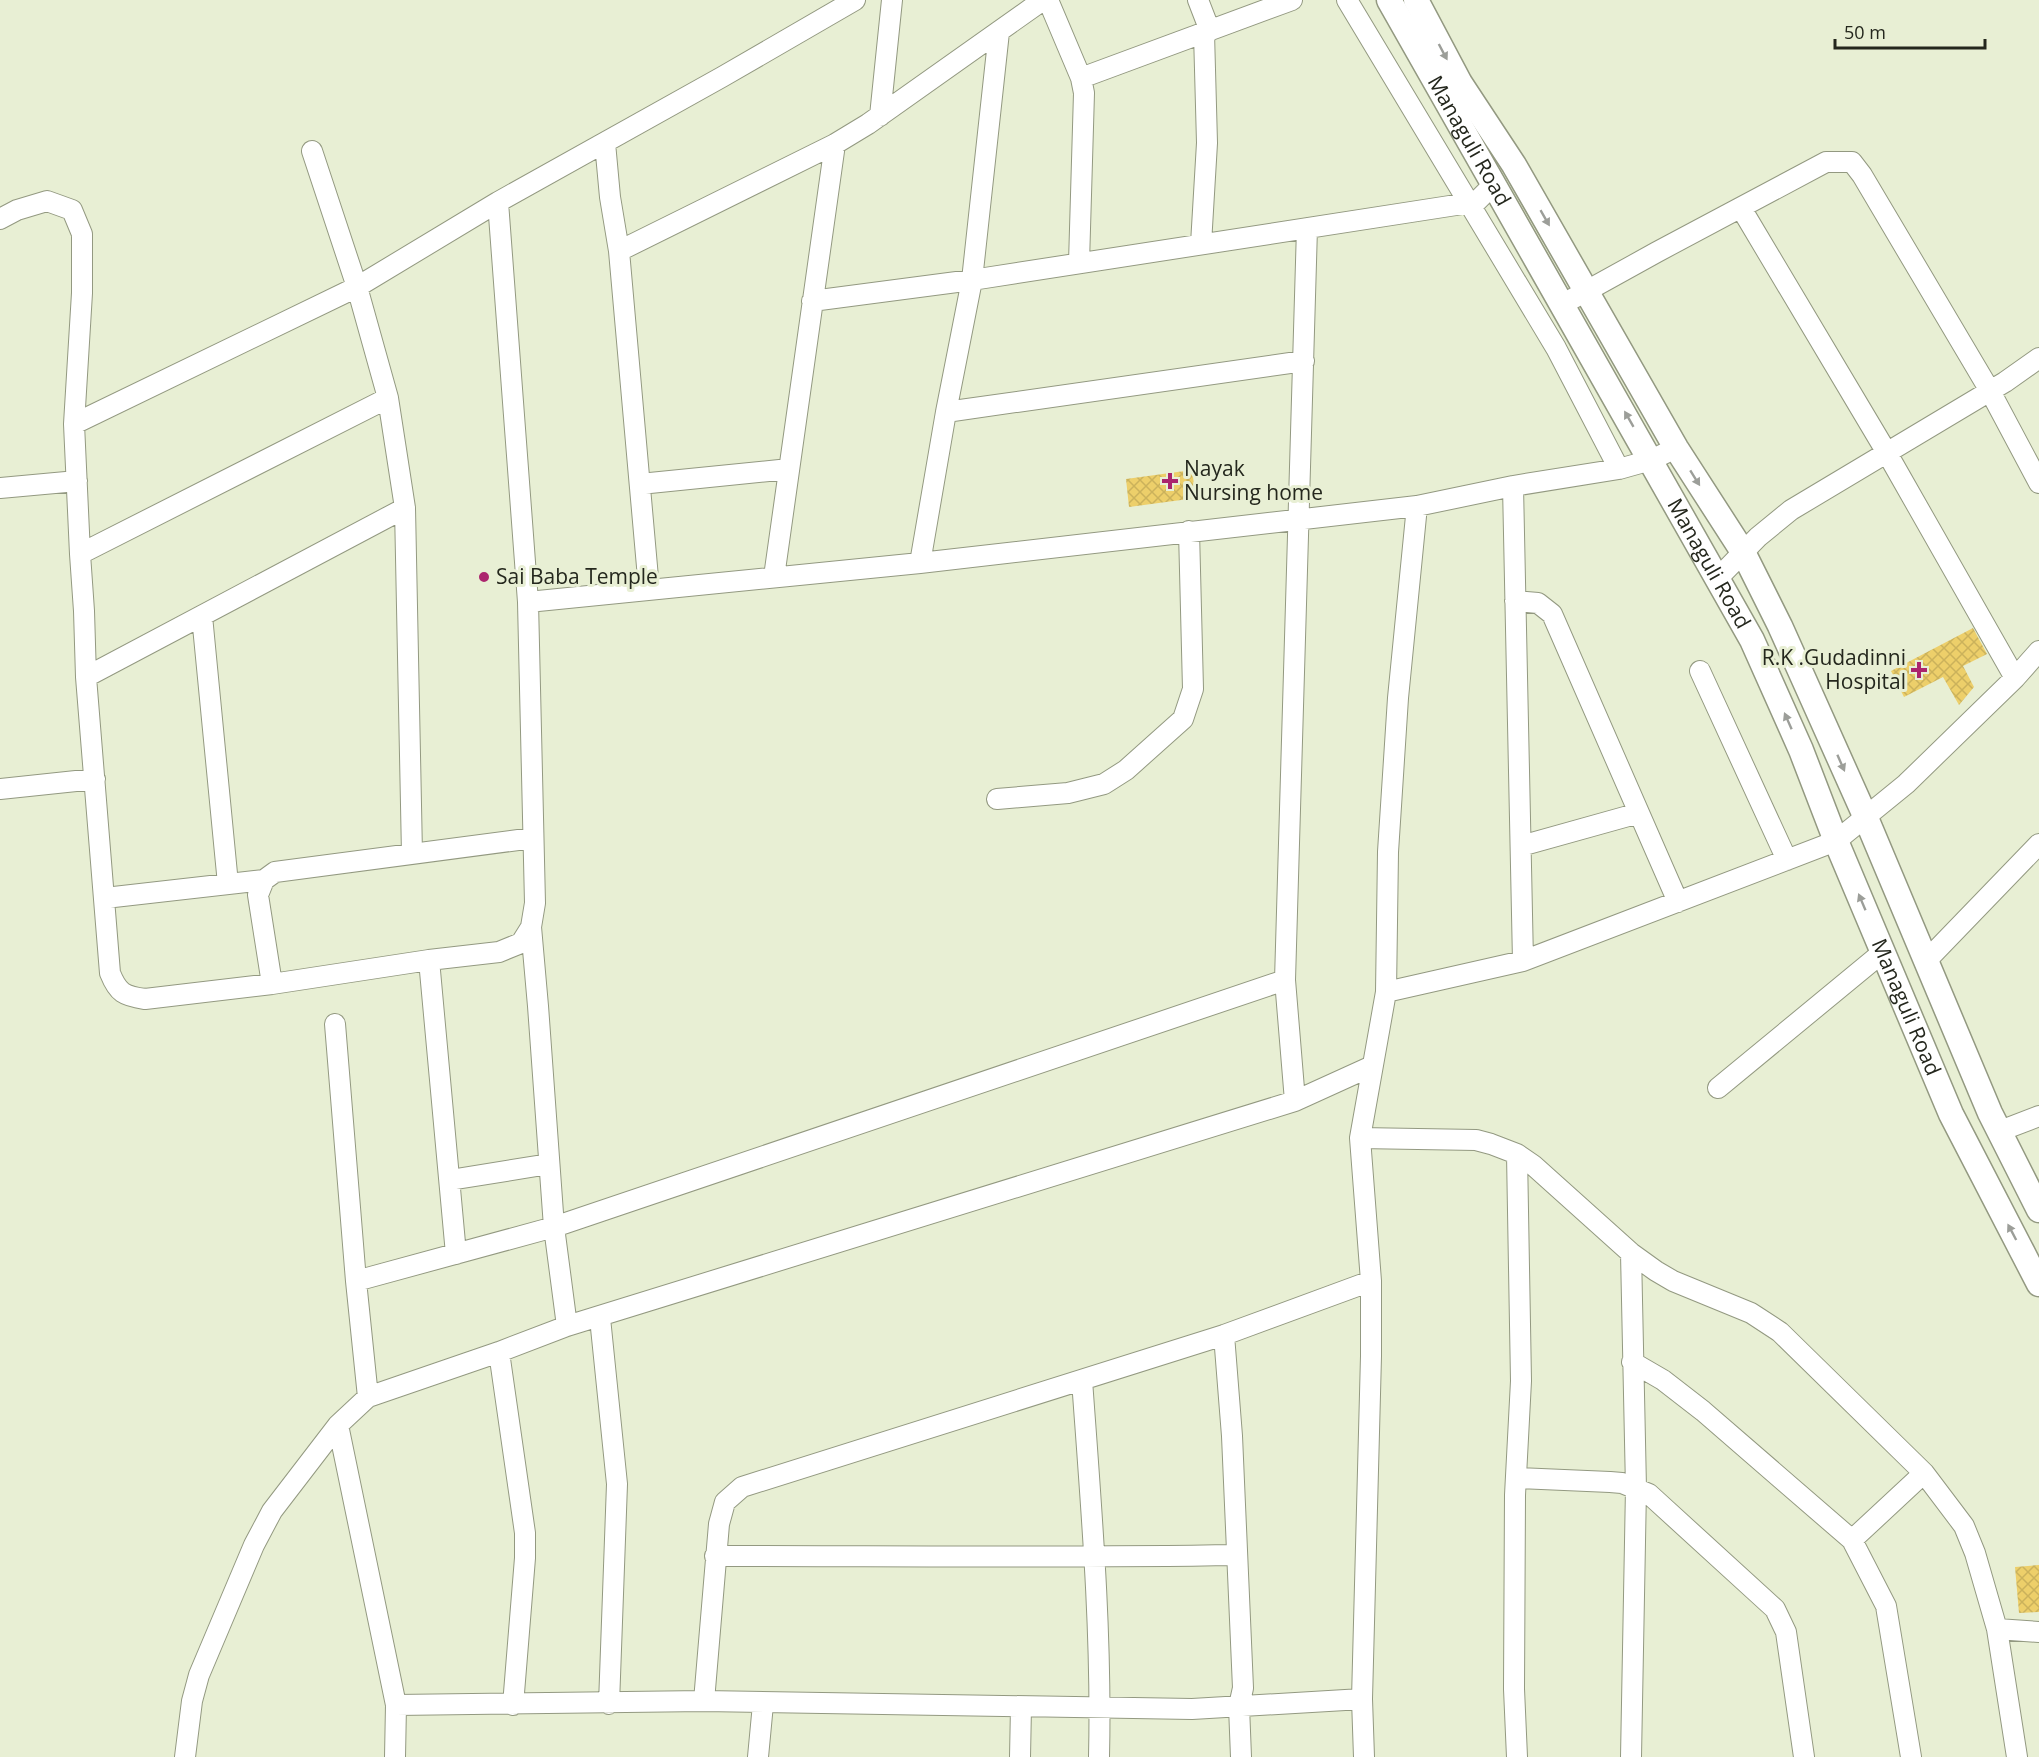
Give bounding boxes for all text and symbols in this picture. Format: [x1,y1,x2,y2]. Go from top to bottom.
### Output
scale bar [1835,12,1985,50]
text: 50 m [1844,20,1886,44]
one-way arrow [1439,43,1448,60]
street label: Managuli Road [1422,70,1518,211]
one-way arrow [1539,210,1550,226]
one-way arrow [1624,411,1634,428]
place label: Nayak Nursing home [1184,454,1323,506]
one-way arrow [1690,469,1701,486]
marker: Nayak Nursing home [1161,472,1179,490]
street label: Managuli Road [1661,493,1758,633]
place label: Sai Baba Temple [496,562,658,590]
marker: Sai Baba Temple [477,570,491,584]
place label: R.K .Gudadinni Hospital [1762,643,1906,695]
marker: R.K .Gudadinni Hospital [1910,661,1928,679]
one-way arrow [1784,713,1793,730]
one-way arrow [1837,754,1846,772]
one-way arrow [1857,893,1866,911]
street label: Managuli Road [1866,934,1948,1079]
one-way arrow [2007,1224,2017,1241]

